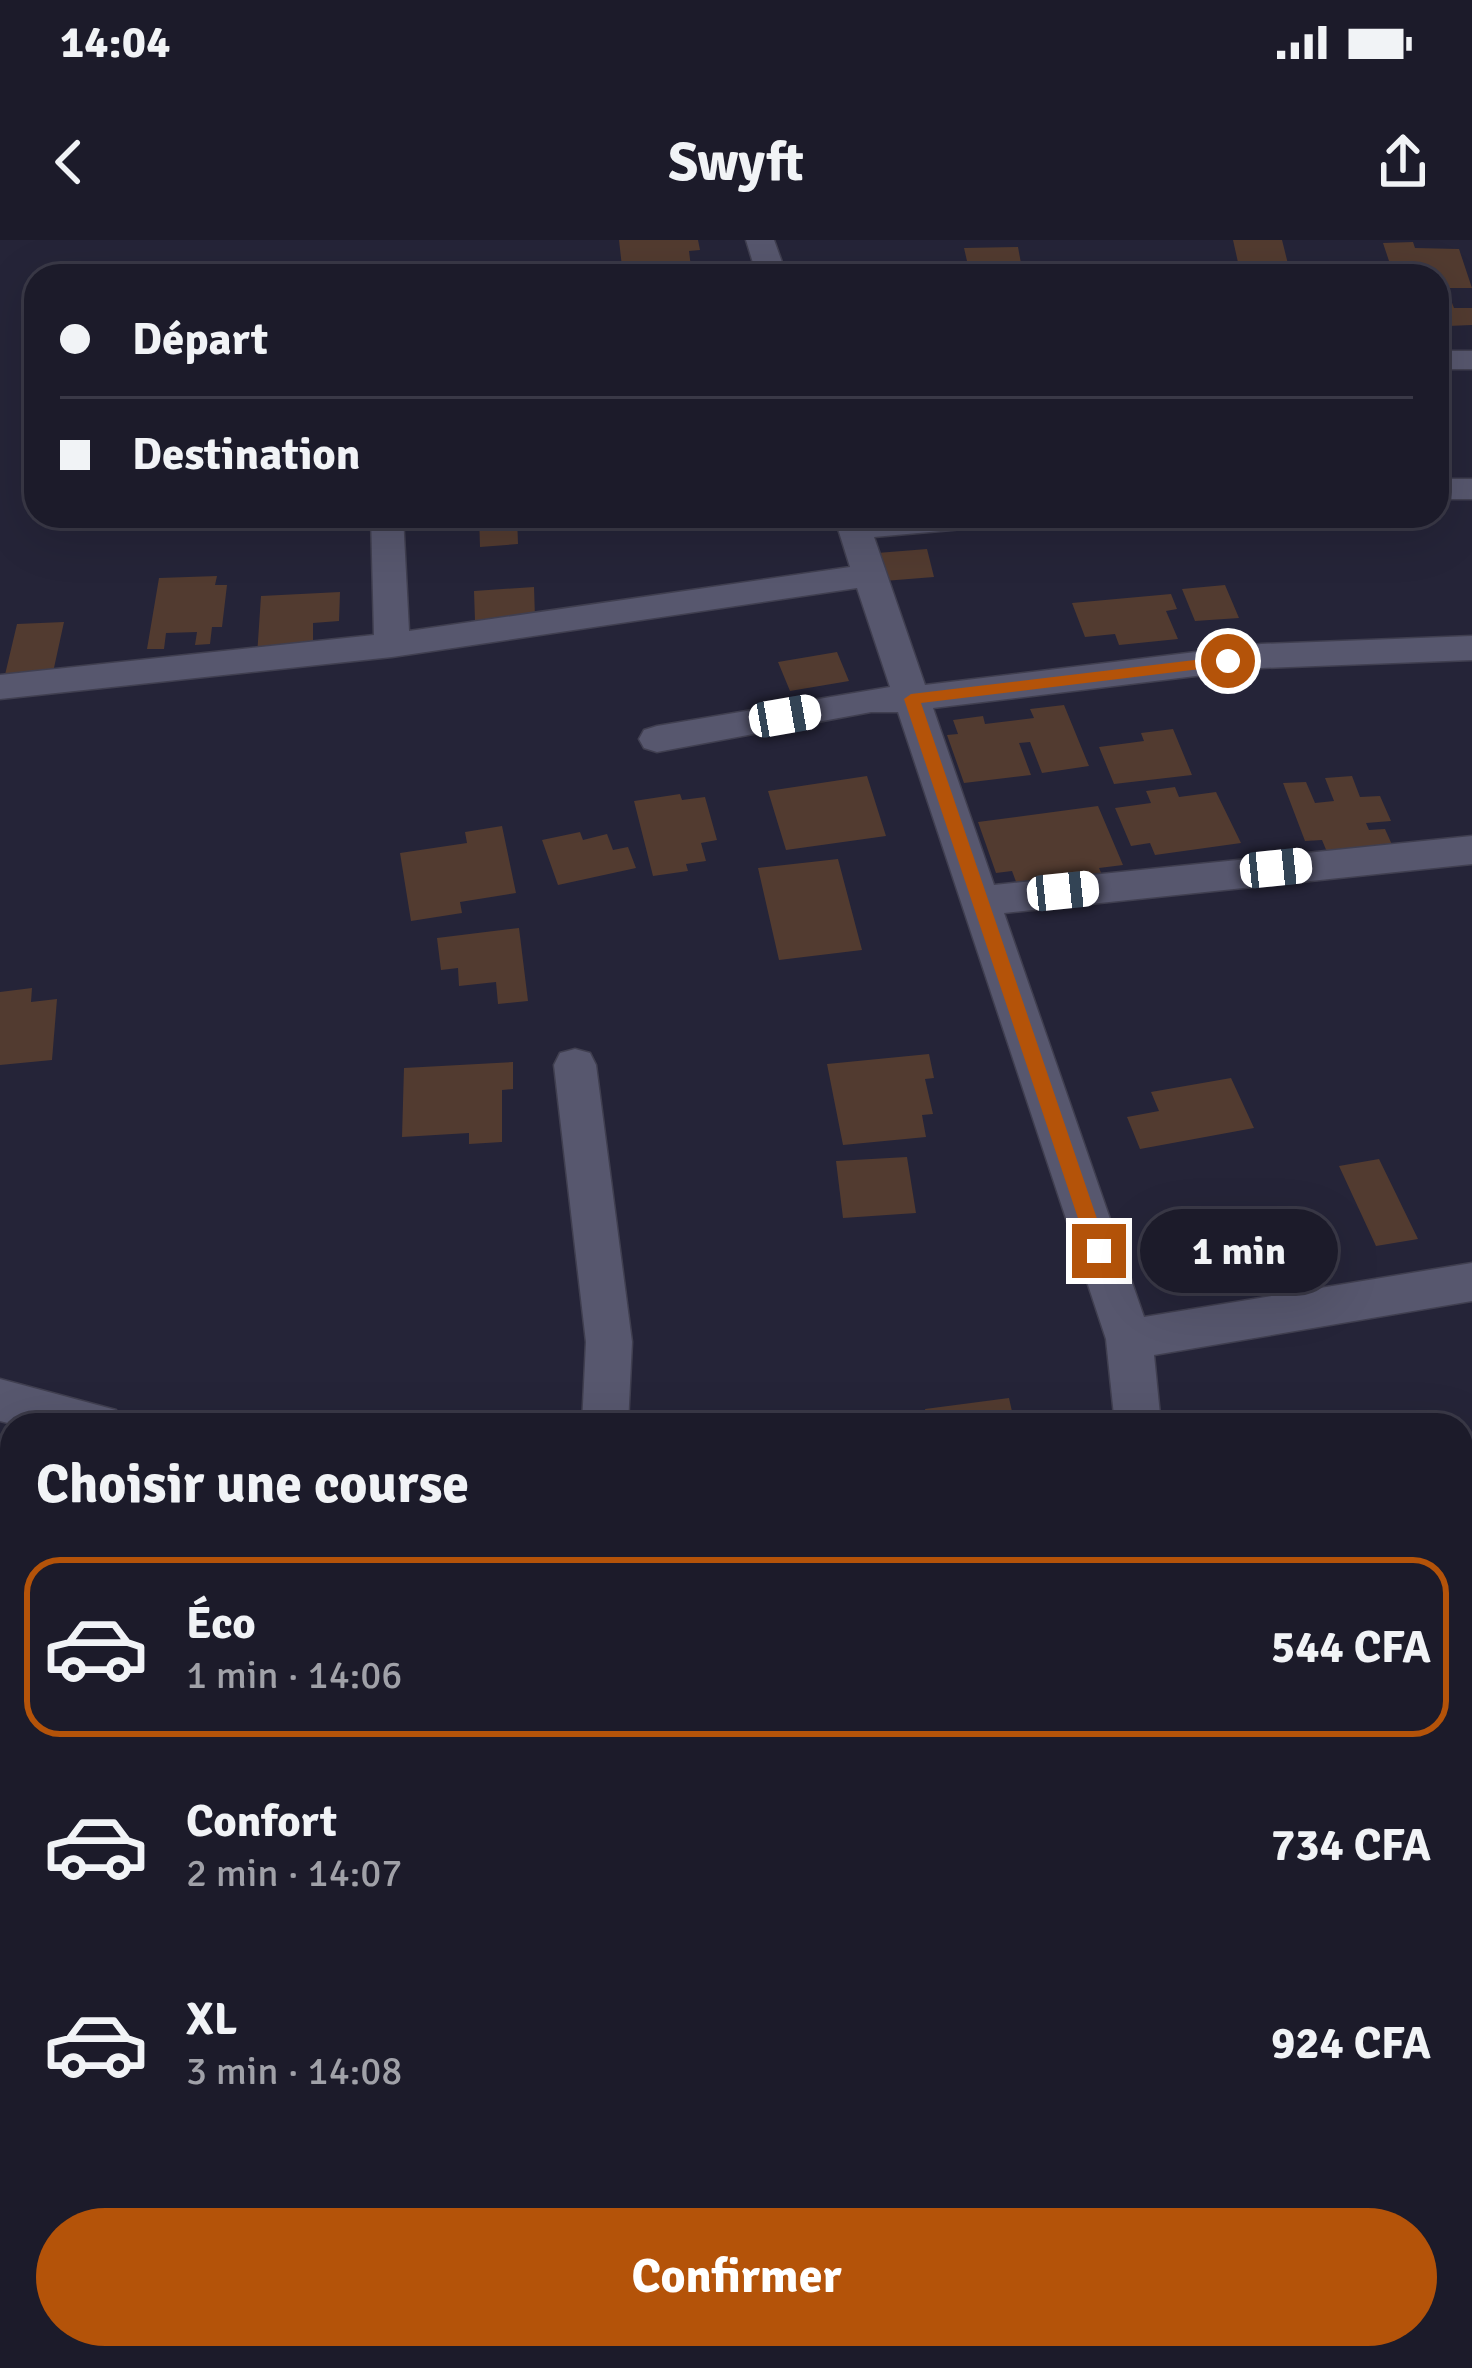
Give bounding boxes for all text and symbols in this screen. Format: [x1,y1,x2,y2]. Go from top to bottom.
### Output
text: 14:04 [60,15,170,70]
icon: back [36,129,102,195]
text: Swyft [668,129,804,196]
icon: share [1370,129,1436,195]
text: Départ [132,312,268,367]
text: Destination [132,427,360,482]
route start [1201,634,1255,688]
car [746,692,824,740]
car [1238,846,1314,890]
car [1025,869,1101,913]
callout: 1 min [1141,1209,1339,1293]
route end [1072,1224,1126,1278]
text: 1 min [1192,1227,1286,1275]
text: Choisir une course [36,1451,469,1518]
icon: car [42,1593,150,1701]
text: Éco [186,1596,256,1651]
text: 544 CFA [1271,1620,1431,1675]
text: 1 min · 14:06 [186,1651,402,1699]
icon: car [42,1791,150,1899]
text: Confort [186,1794,337,1849]
text: 734 CFA [1271,1818,1431,1873]
text: 2 min · 14:07 [186,1849,402,1897]
icon: car [42,1989,150,2097]
text: XL [186,1992,237,2047]
text: 924 CFA [1271,2016,1431,2071]
text: 3 min · 14:08 [186,2047,402,2095]
button: Confirmer [36,2208,1437,2346]

